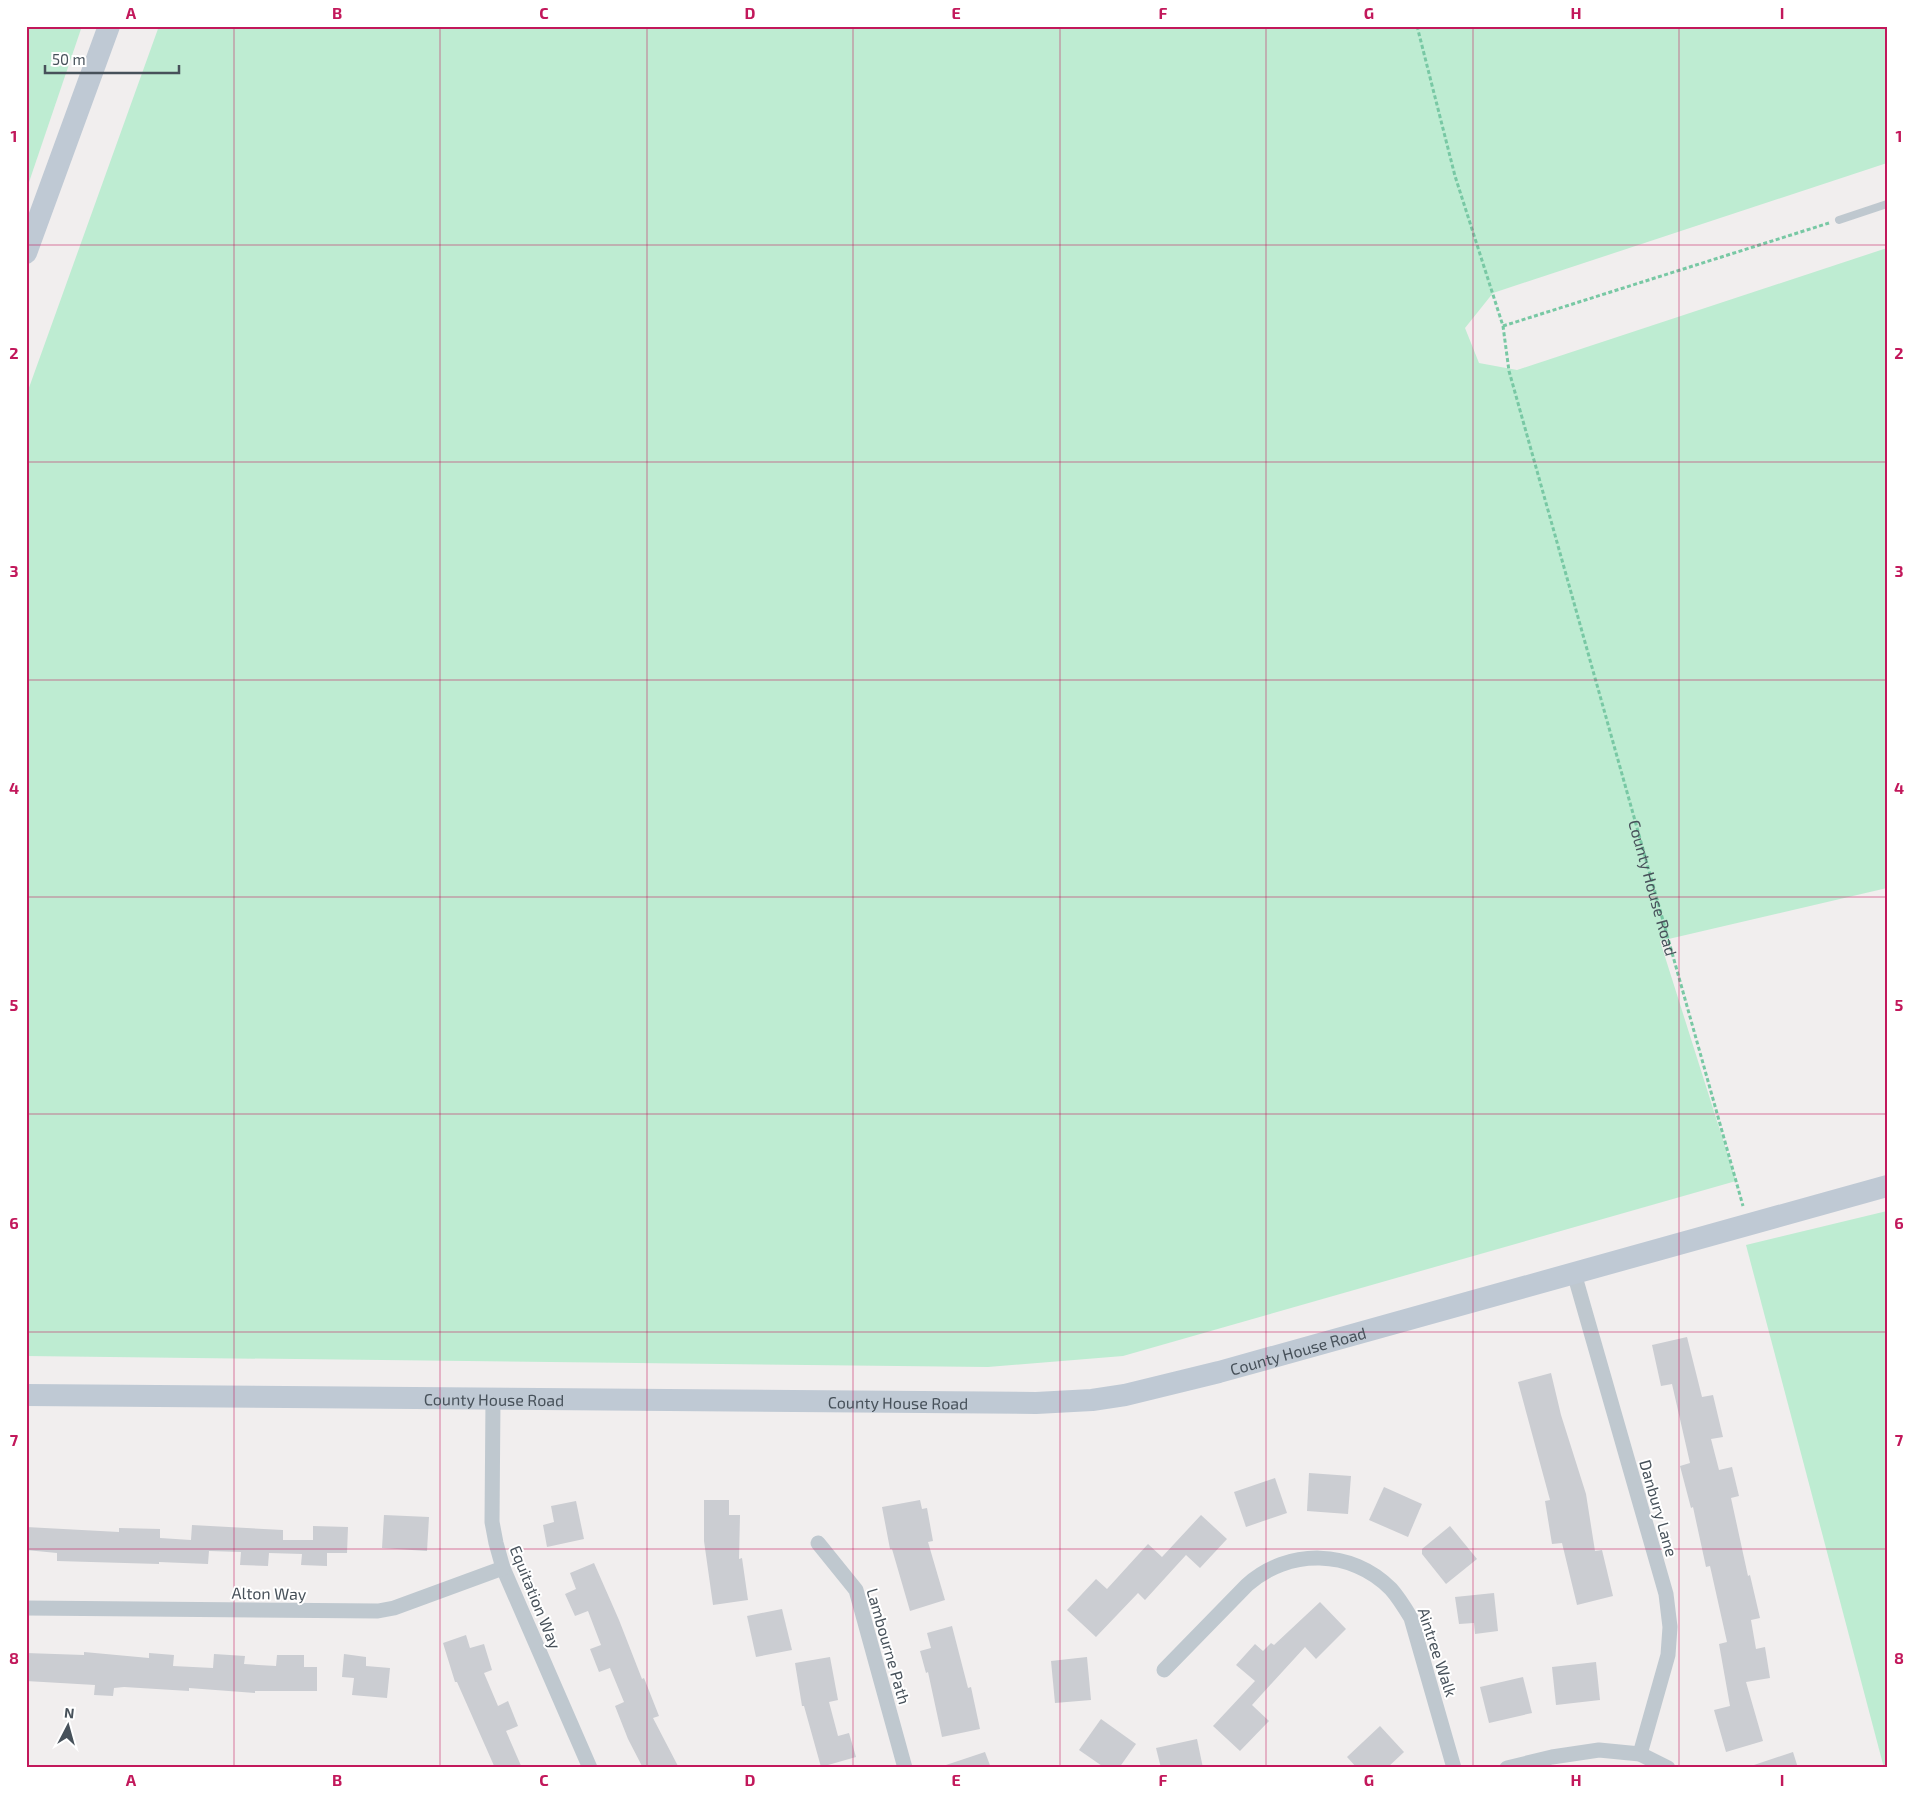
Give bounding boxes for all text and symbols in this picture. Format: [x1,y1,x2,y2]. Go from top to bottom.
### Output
text: A [126,3,137,22]
text: B [332,3,342,22]
text: C [539,3,549,22]
text: D [745,3,756,22]
text: E [951,3,961,22]
text: F [1159,3,1168,22]
text: G [1364,3,1374,22]
text: H [1570,3,1582,22]
text: I [1780,3,1784,22]
scale bar [45,42,179,74]
text: 50 m [52,50,86,68]
text: 1 [11,126,17,145]
text: 1 [1896,126,1902,145]
text: 2 [9,343,19,362]
text: 2 [1894,343,1904,362]
text: 3 [9,561,19,580]
text: 3 [1894,561,1904,580]
text: 4 [9,778,19,797]
text: 4 [1894,778,1904,797]
street label: County House Road [1626,817,1682,958]
text: 5 [10,995,19,1014]
text: 5 [1895,995,1904,1014]
text: 6 [9,1213,19,1232]
text: 6 [1894,1213,1904,1232]
street label: County House Road [1227,1322,1368,1378]
street label: County House Road [424,1389,564,1409]
street label: County House Road [828,1392,968,1412]
text: 7 [10,1430,19,1449]
text: 7 [1895,1430,1904,1449]
street label: Danbury Lane [1636,1457,1682,1559]
street label: Equitation Way [507,1542,566,1652]
street label: Alton Way [232,1583,307,1603]
street label: Lambourne Path [863,1586,915,1706]
street label: Aintree Walk [1415,1605,1461,1699]
text: 8 [9,1648,19,1667]
text: 8 [1894,1648,1904,1667]
north arrow [42,1702,92,1752]
text: N [63,1704,75,1722]
text: A [126,1770,137,1789]
text: B [332,1770,342,1789]
text: C [539,1770,549,1789]
text: D [745,1770,756,1789]
text: E [951,1770,961,1789]
text: F [1159,1770,1168,1789]
text: G [1364,1770,1374,1789]
text: H [1570,1770,1582,1789]
text: I [1780,1770,1784,1789]

